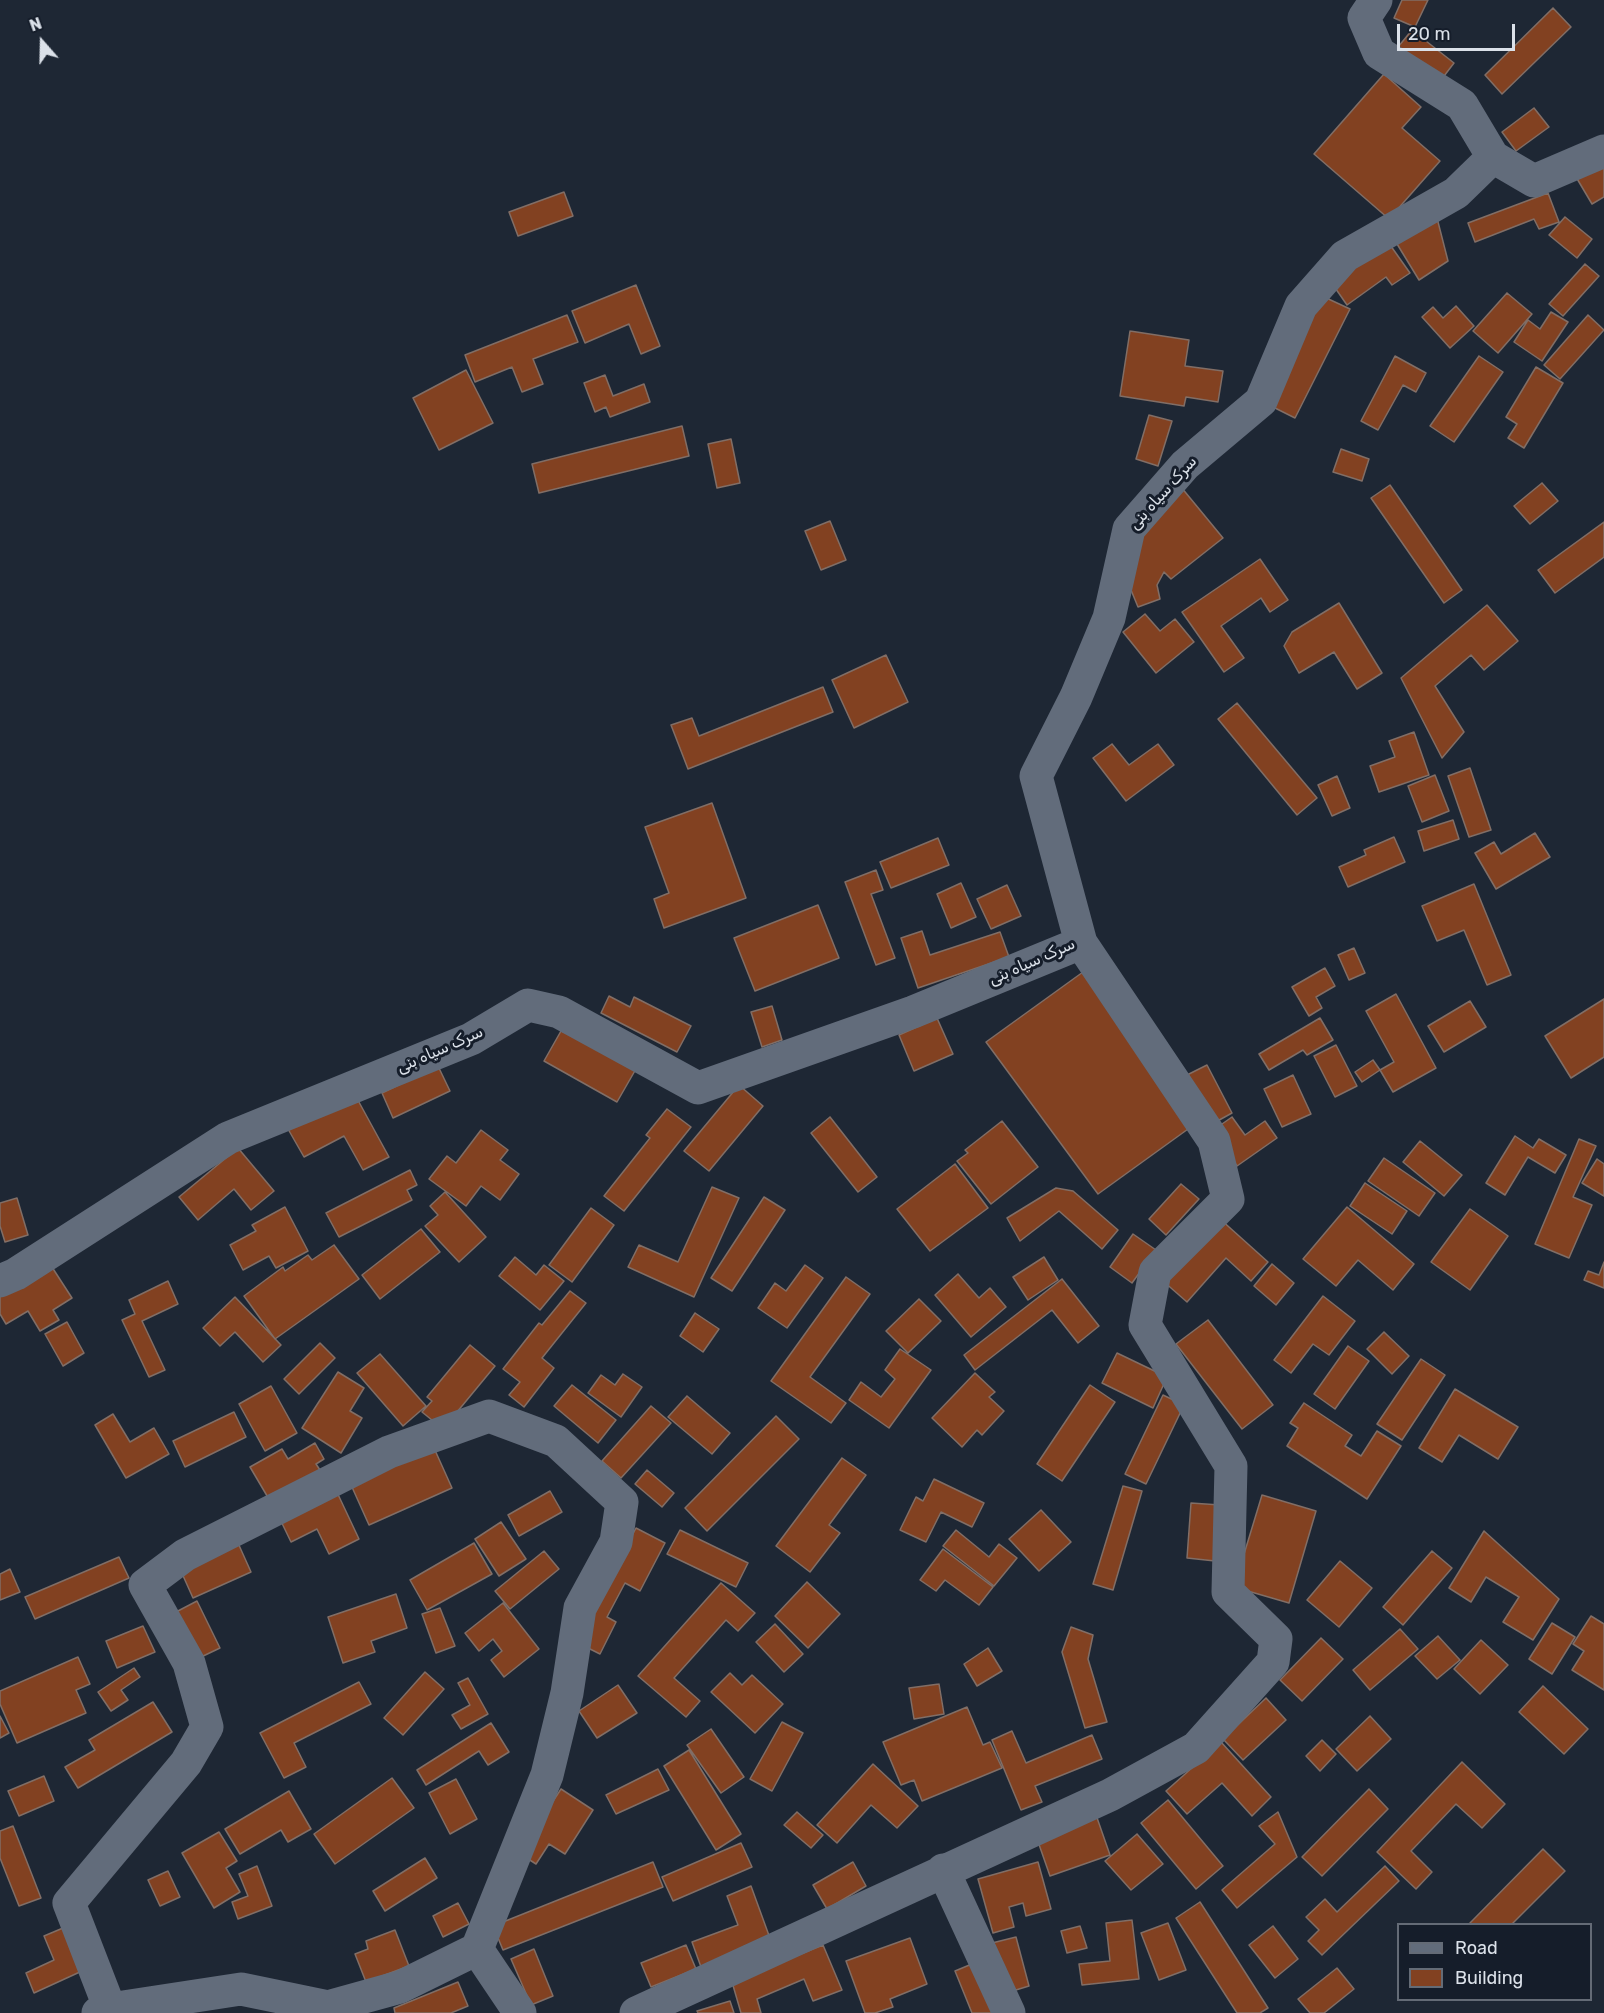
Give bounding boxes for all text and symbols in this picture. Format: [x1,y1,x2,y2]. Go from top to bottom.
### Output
north arrow [12,12,72,72]
scale bar [1400,12,1518,50]
text: N [27,14,44,36]
text: 20 m [1408,23,1450,45]
street label: سرک سیاه بنی [1125,452,1201,534]
street label: سرک سیاه بنی [986,934,1078,990]
street label: سرک سیاه بنی [394,1022,486,1078]
legend [1397,1923,1592,2001]
text: Road [1455,1937,1498,1959]
text: Building [1455,1967,1523,1989]

